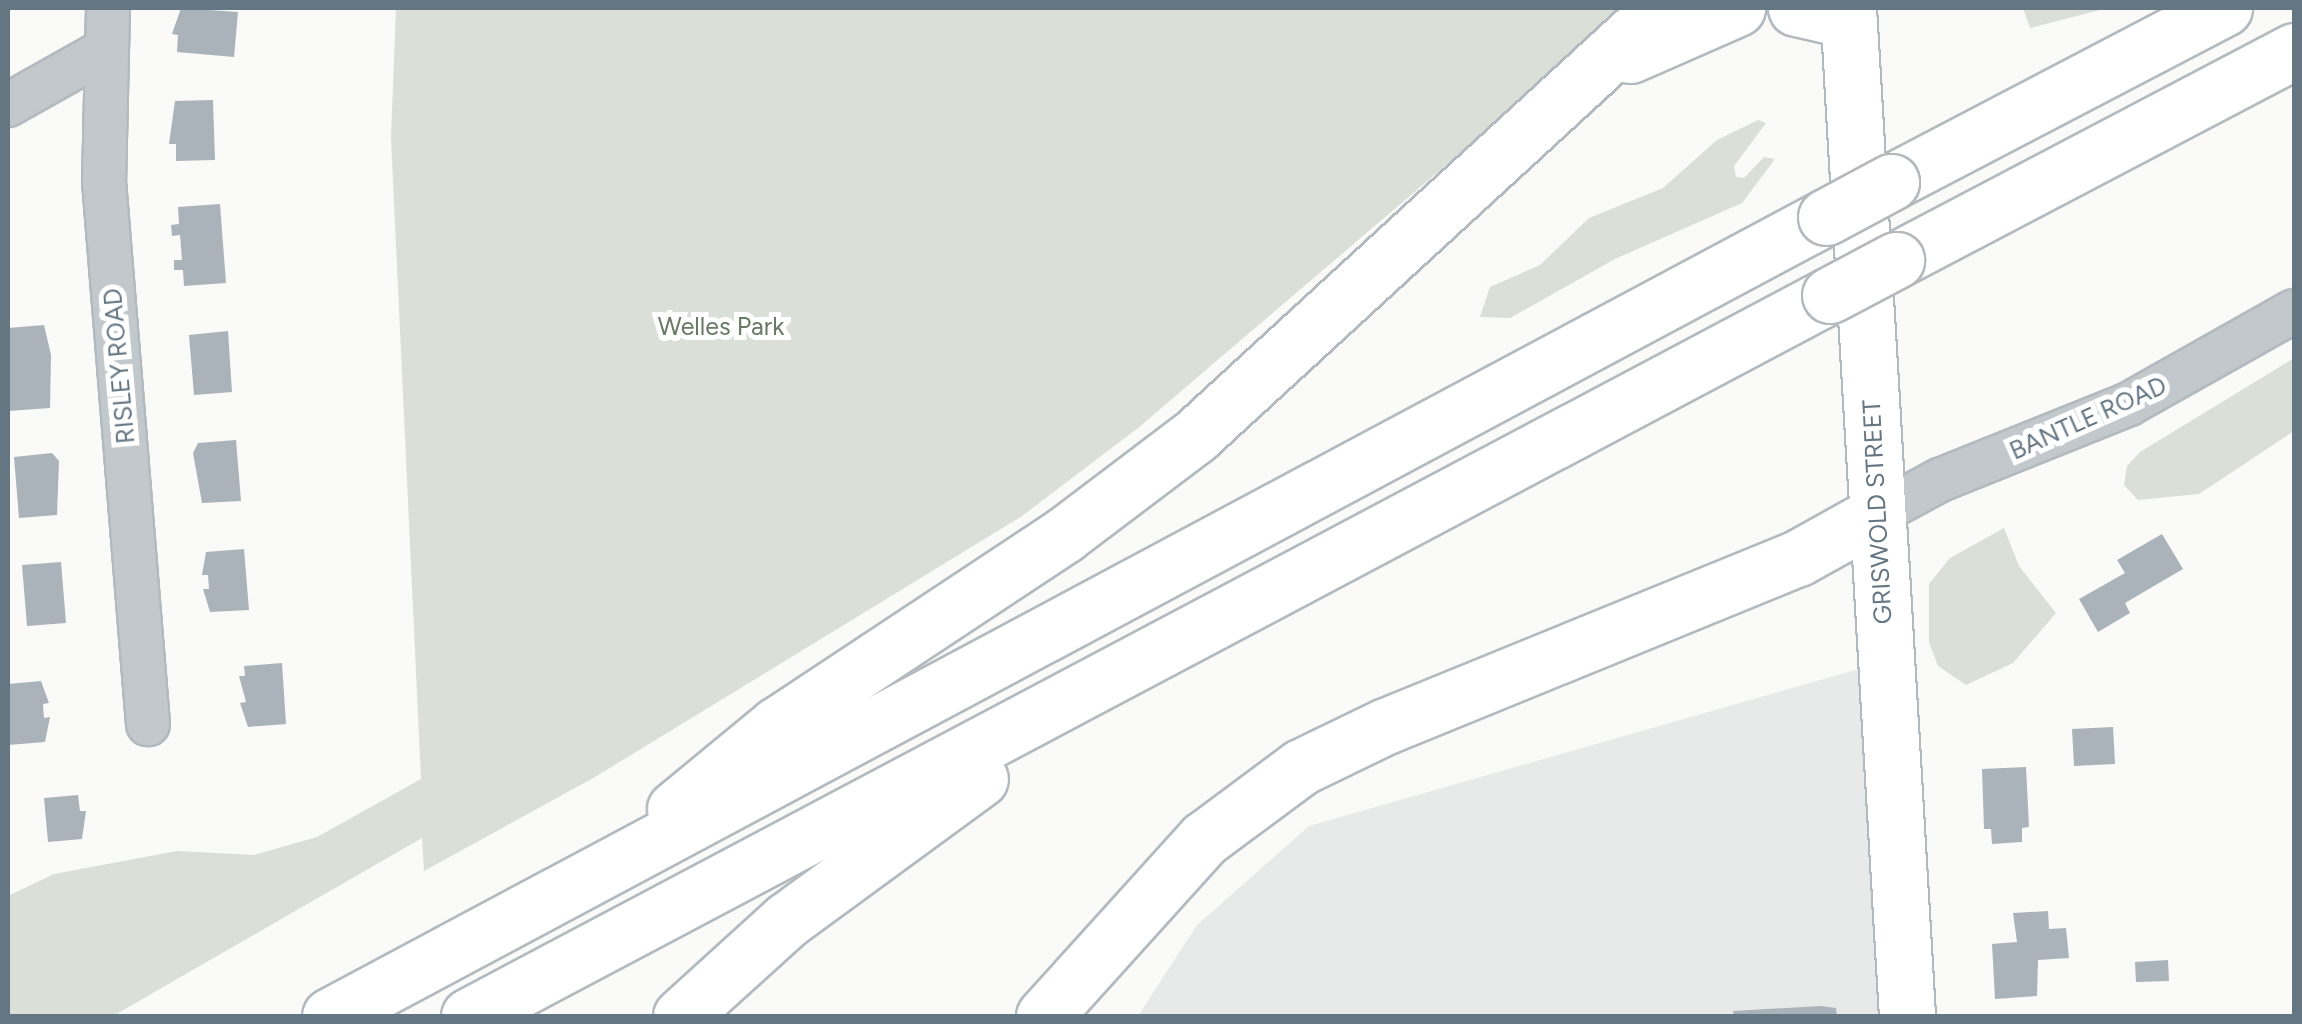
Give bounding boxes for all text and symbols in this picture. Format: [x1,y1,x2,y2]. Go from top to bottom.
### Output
street label: RISLEY ROAD [97,287,141,445]
park label: Welles Park [658,311,784,341]
street label: BANTLE ROAD [2005,370,2171,466]
street label: GRISWOLD STREET [1856,399,1898,625]

